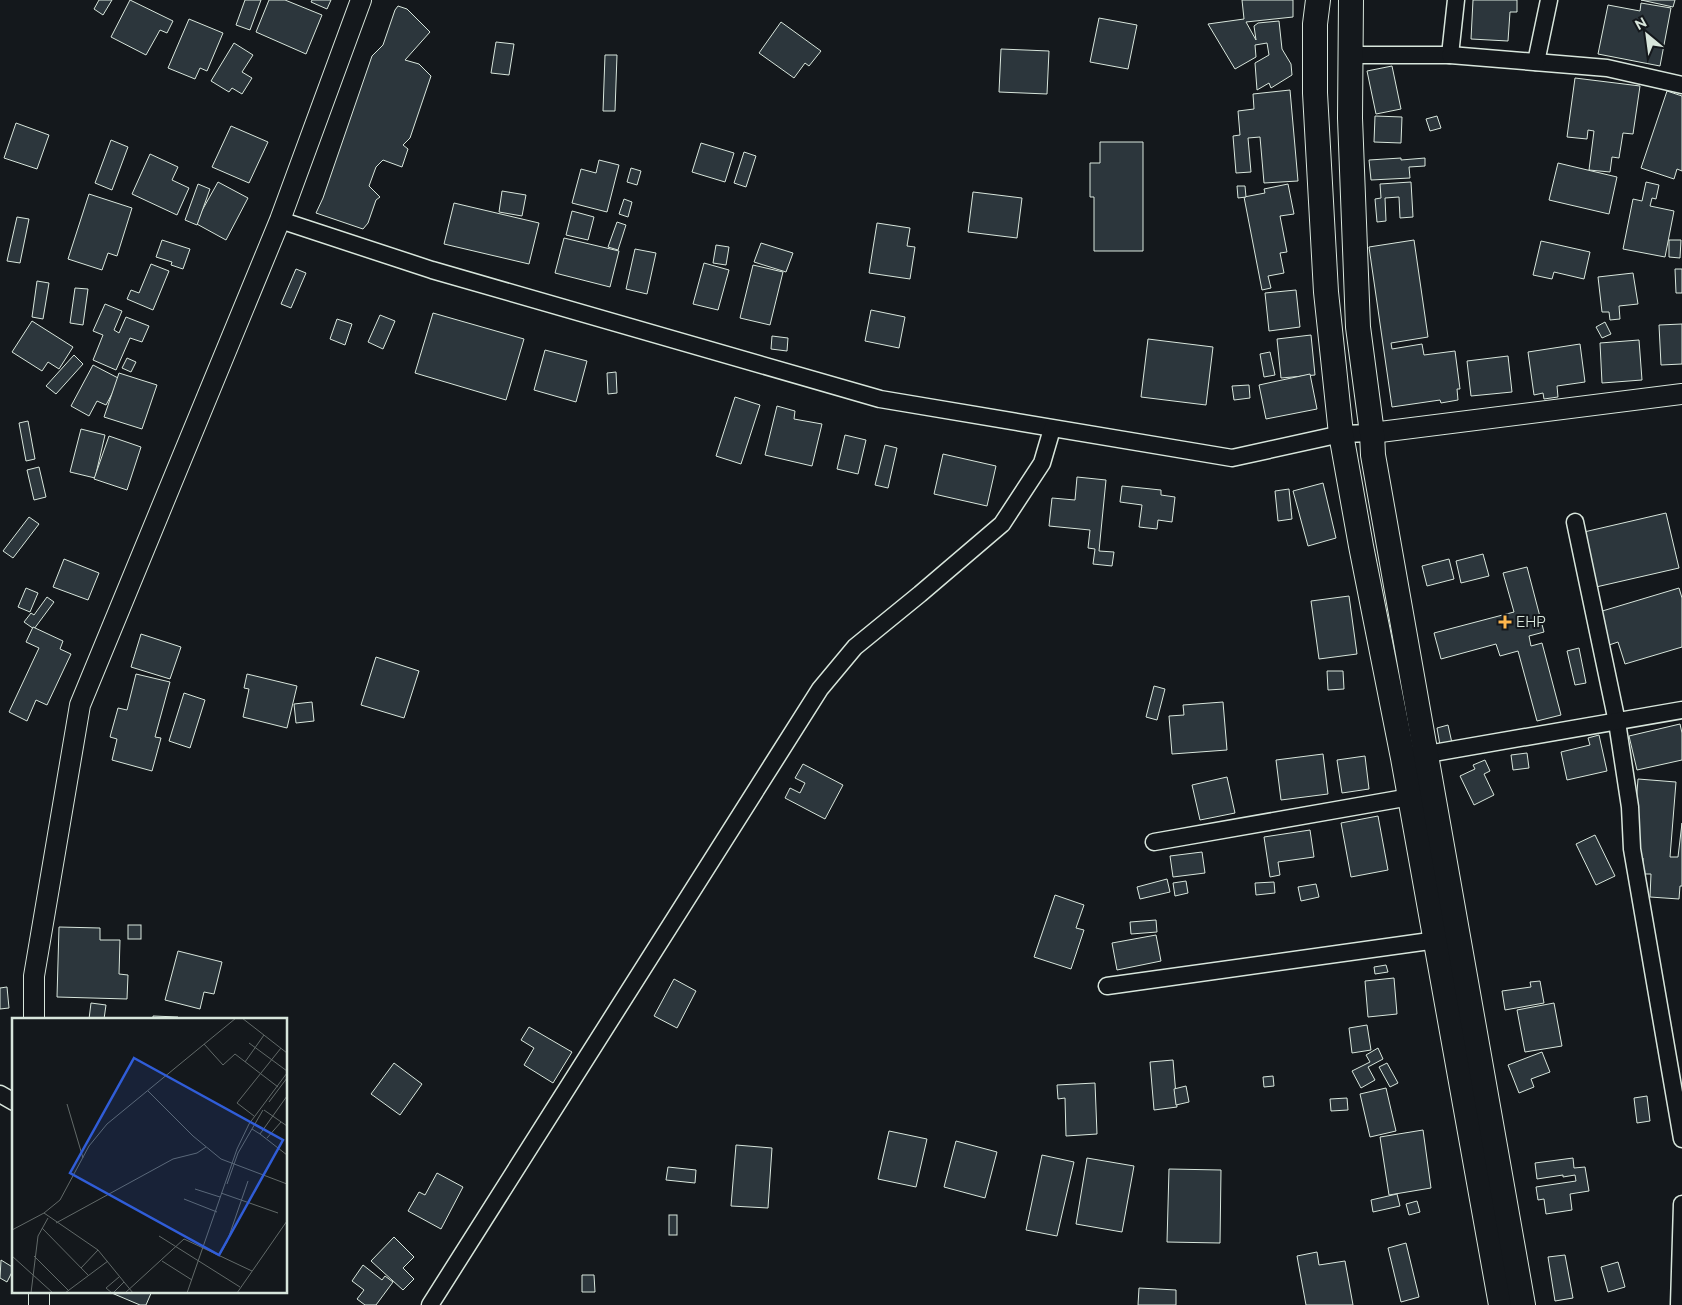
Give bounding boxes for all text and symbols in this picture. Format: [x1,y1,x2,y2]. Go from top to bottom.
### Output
north arrow [1622,10,1672,60]
text: N [1632,14,1649,33]
place label: EHP [1516,613,1546,631]
marker: EHP [1498,615,1512,629]
inset map [12,1018,288,1292]

